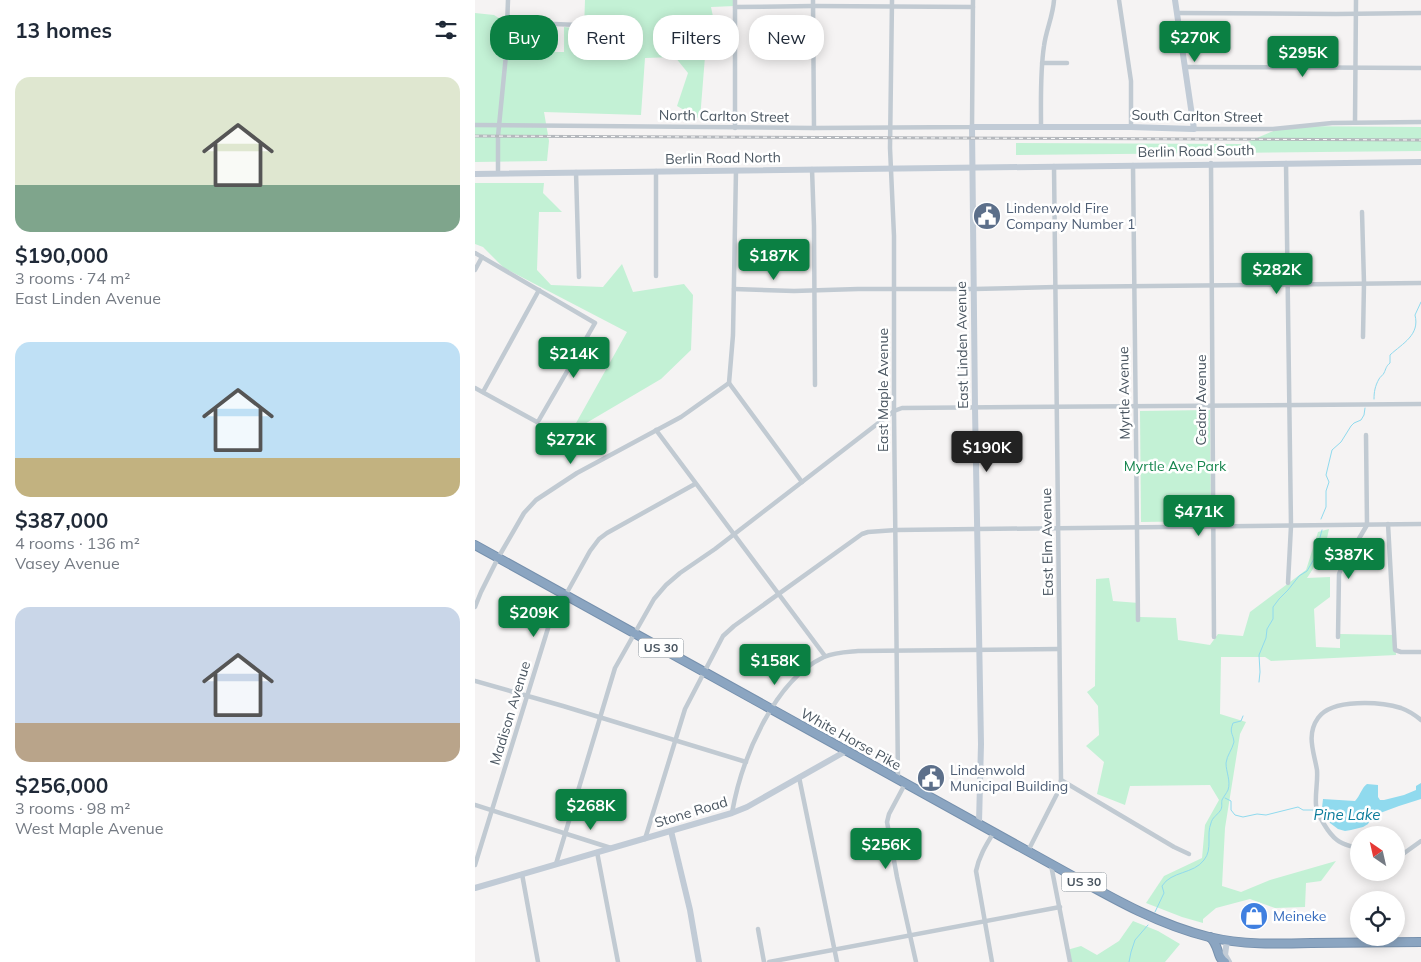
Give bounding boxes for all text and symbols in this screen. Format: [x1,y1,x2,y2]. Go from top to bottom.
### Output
chip: Buy [490,15,558,60]
chip: Rent [568,15,643,60]
chip: Filters [653,15,739,60]
chip: New [749,15,824,60]
icon: filters [432,16,460,44]
text: 13 homes [15,17,112,43]
pin: $270K [1160,20,1230,63]
text: $270K [1170,27,1220,47]
pin: $295K [1268,36,1338,78]
text: $295K [1278,42,1328,62]
street label: North Carlton Street [659,106,789,126]
street label: South Carlton Street [1131,106,1263,126]
icon: home [193,110,283,200]
street label: Berlin Road South [1138,141,1254,161]
street label: Berlin Road North [665,148,781,168]
place label: Lindenwold Fire Company Number 1 [1006,199,1135,233]
public building icon: Lindenwold Fire Company Number 1 [972,201,1002,231]
pin: $187K [739,238,809,281]
text: $190,000 [15,242,108,268]
text: $187K [749,245,799,265]
pin: $282K [1242,252,1312,295]
text: $282K [1252,259,1302,279]
text: 3 rooms · 74 m² [15,268,130,288]
street label: East Linden Avenue [952,281,972,409]
text: East Linden Avenue [15,288,161,308]
street label: East Maple Avenue [874,328,892,452]
pin: $214K [539,336,609,379]
text: $214K [549,343,599,363]
street label: Myrtle Avenue [1114,346,1134,440]
street label: Cedar Avenue [1192,354,1210,446]
icon: home [193,375,283,465]
pin: $272K [536,422,606,465]
text: $272K [546,429,596,449]
pin: $190K [952,430,1022,473]
text: $190K [962,437,1012,457]
park label: Myrtle Ave Park [1124,457,1227,475]
street label: East Elm Avenue [1037,488,1057,596]
pin: $471K [1164,494,1234,537]
text: $471K [1174,501,1224,521]
text: $387,000 [15,507,108,533]
text: 4 rooms · 136 m² [15,533,140,553]
pin: $387K [1314,538,1384,580]
text: $387K [1324,544,1374,564]
text: Vasey Avenue [15,553,120,573]
pin: $209K [499,596,569,638]
text: $209K [509,602,559,622]
road number: US 30 [639,638,683,658]
icon: home [193,640,283,730]
pin: $158K [740,644,810,686]
text: $158K [750,650,800,670]
street label: Madison Avenue [486,659,534,767]
street label: White Horse Pike [798,704,904,774]
place label: Lindenwold Municipal Building [950,761,1068,795]
public building icon: Lindenwold Municipal Building [916,763,946,793]
text: $256,000 [15,772,108,798]
pin: $268K [556,788,626,831]
street label: Stone Road [652,792,730,832]
text: $268K [566,795,616,815]
text: 3 rooms · 98 m² [15,798,130,818]
water label: Pine Lake [1313,805,1381,824]
text: West Maple Avenue [15,818,164,838]
north arrow [1350,826,1405,881]
map controls [1350,826,1405,946]
pin: $256K [851,828,921,870]
text: $256K [861,834,911,854]
road number: US 30 [1061,872,1107,892]
button: locate [1350,891,1405,946]
shop icon: Meineke [1239,901,1269,931]
place label: Meineke [1273,907,1326,925]

